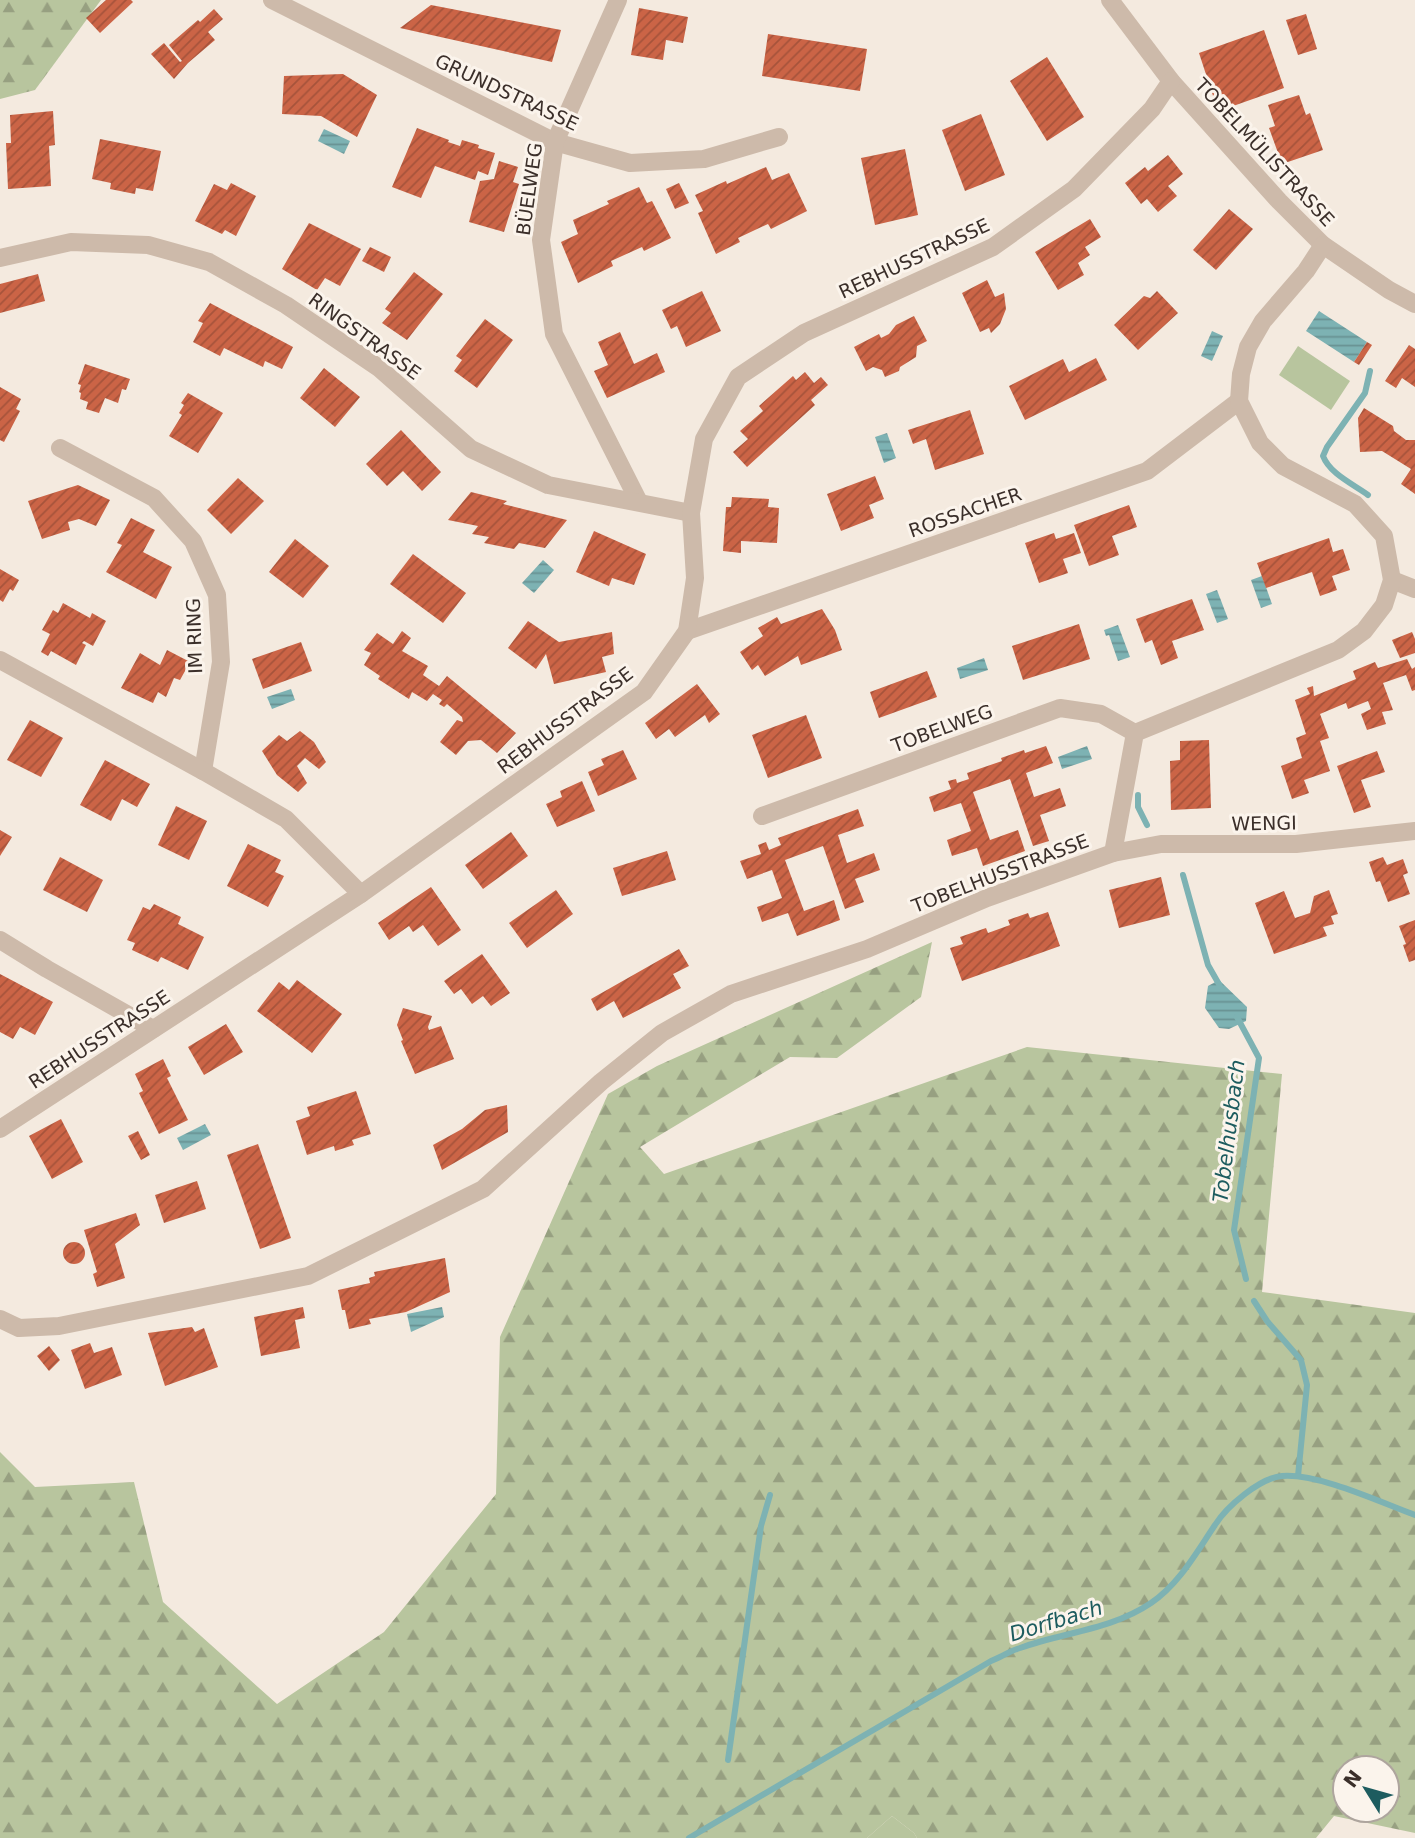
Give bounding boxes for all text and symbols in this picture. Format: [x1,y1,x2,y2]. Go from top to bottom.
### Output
street label: GRUNDSTRASSE [432,49,582,135]
street label: TOBELMÜLISTRASSE [1190,73,1339,230]
street label: BÜELWEG [512,141,546,237]
street label: REBHUSSTRASSE [835,213,993,303]
street label: RINGSTRASSE [305,288,425,384]
street label: ROSSACHER [906,482,1024,542]
street label: IM RING [182,598,206,674]
street label: REBHUSSTRASSE [493,662,637,778]
street label: TOBELWEG [888,700,996,757]
street label: WENGI [1231,811,1297,835]
street label: TOBELHUSSTRASSE [908,829,1092,917]
street label: REBHUSSTRASSE [24,985,174,1093]
water label: Tobelhusbach [1208,1058,1250,1204]
water label: Dorfbach [1007,1595,1105,1647]
north arrow [1331,1754,1401,1824]
text: N [1339,1766,1366,1792]

